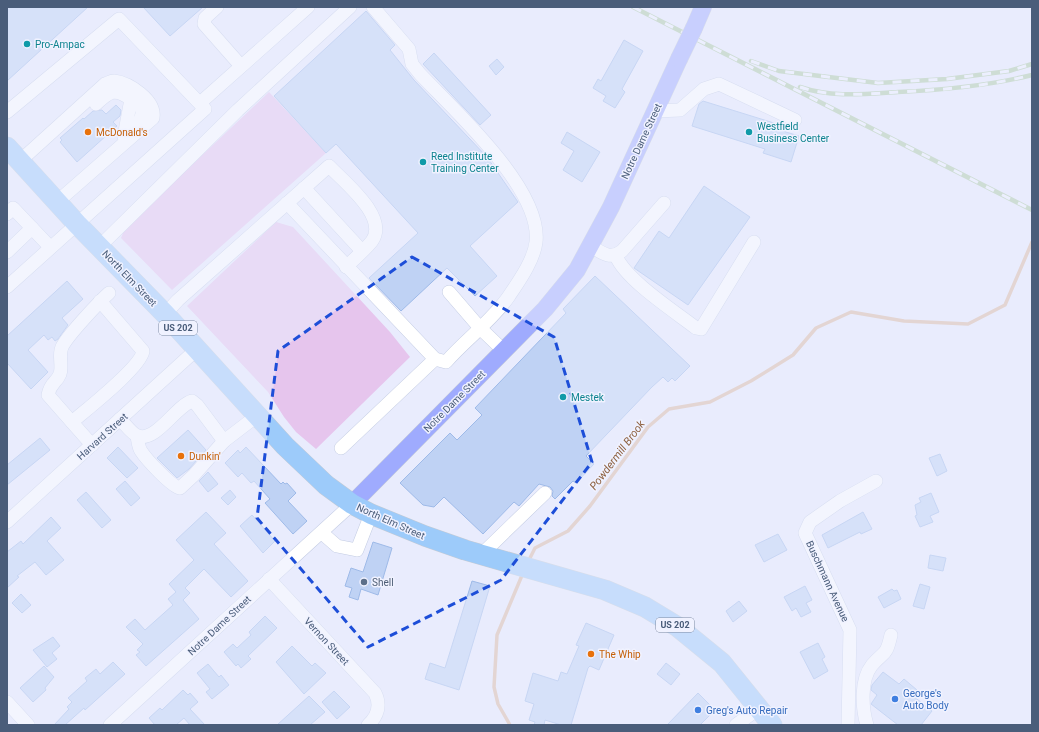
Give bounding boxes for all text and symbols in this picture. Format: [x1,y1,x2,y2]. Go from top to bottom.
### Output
marker: Pro-Ampac [22,39,32,49]
place label: Pro-Ampac [35,39,85,50]
street label: Notre Dame Street [619,102,664,181]
place label: Westfield Business Center [757,121,830,144]
marker: McDonald's [83,127,93,137]
place label: McDonald's [96,127,148,138]
marker: Westfield Business Center [744,127,754,137]
place label: Reed Institute Training Center [431,151,499,174]
marker: Reed Institute Training Center [418,157,428,167]
street label: North Elm Street [100,248,159,309]
road number: US 202 [159,321,197,335]
street label: Notre Dame Street [421,368,487,434]
marker: Mestek [558,392,568,402]
place label: Mestek [571,392,605,403]
street label: Harvard Street [75,411,130,462]
water label: Powdermill Brook [587,418,648,493]
marker: Dunkin' [176,451,186,461]
place label: Dunkin' [189,451,221,462]
street label: North Elm Street [355,501,427,541]
street label: Buschmann Avenue [804,539,851,623]
marker: Shell [359,577,369,587]
place label: Shell [372,577,394,588]
street label: Notre Dame Street [186,593,253,657]
street label: Vernon Street [302,615,351,667]
road number: US 202 [656,618,694,632]
marker: The Whip [586,649,596,659]
place label: The Whip [599,649,641,660]
place label: George's Auto Body [903,688,949,711]
marker: George's Auto Body [890,694,900,704]
marker: Greg's Auto Repair [693,705,703,715]
place label: Greg's Auto Repair [706,705,788,716]

